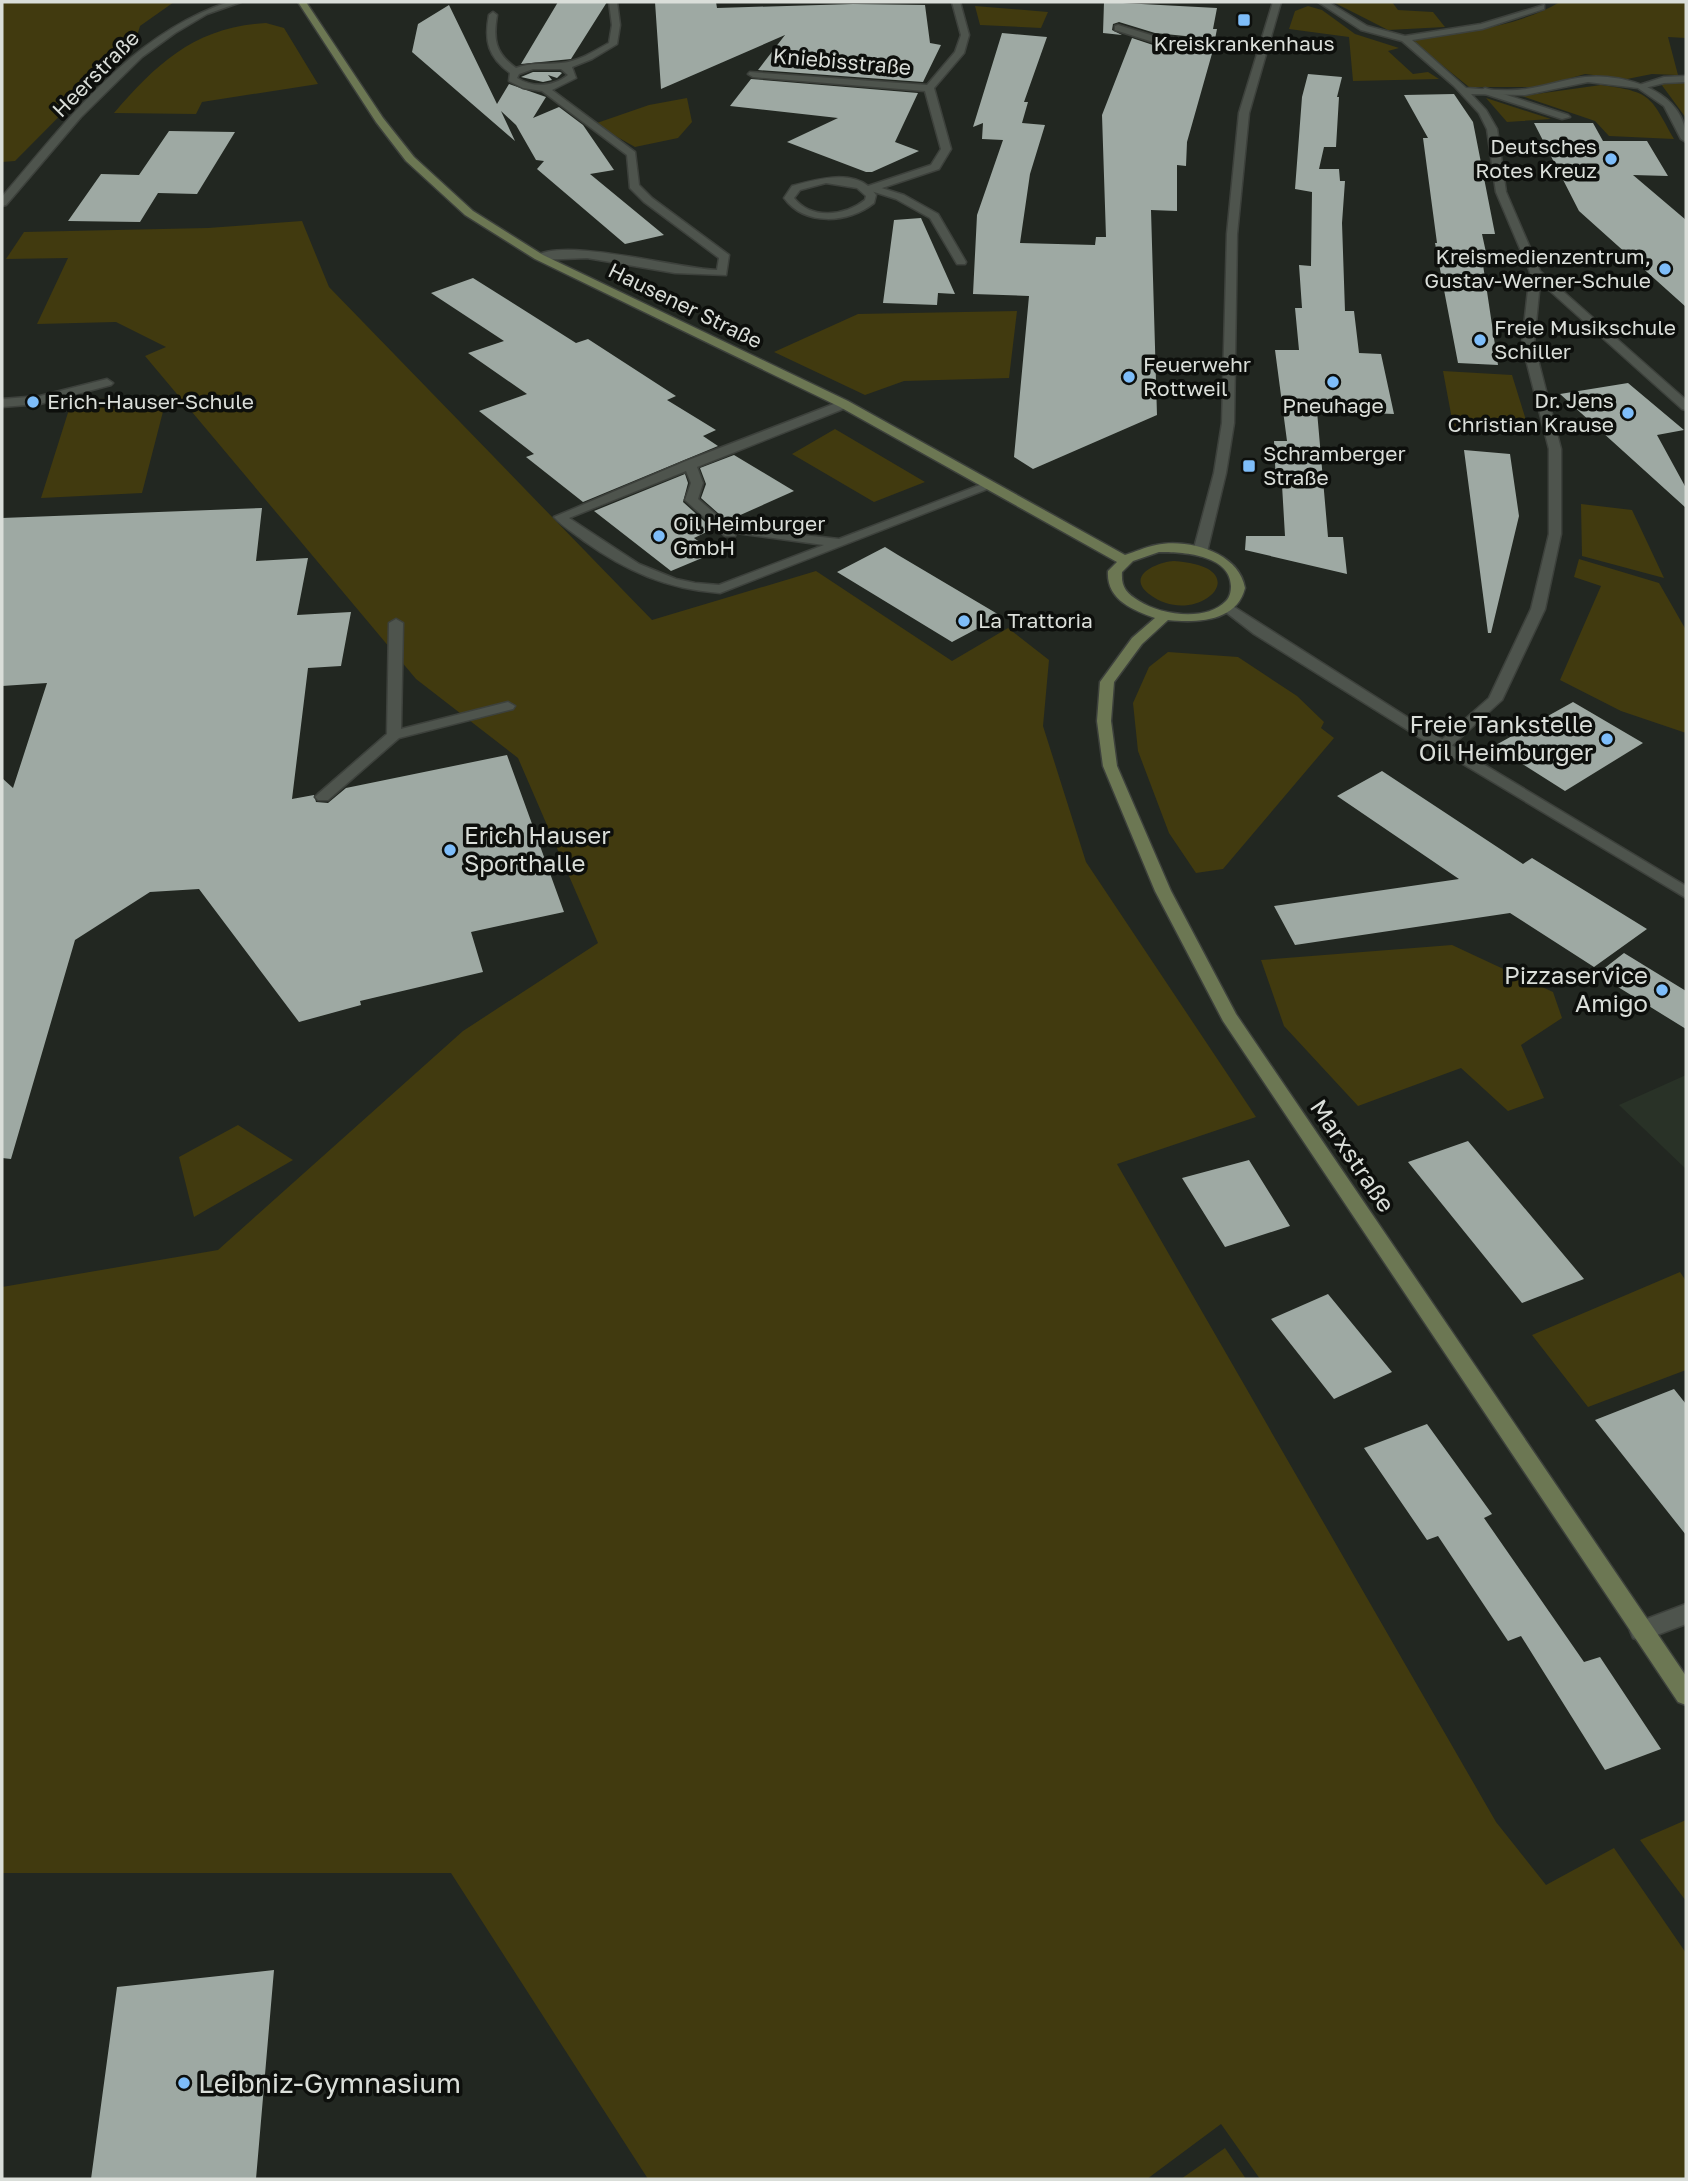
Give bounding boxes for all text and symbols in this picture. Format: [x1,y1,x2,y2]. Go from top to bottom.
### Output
marker: Kreiskrankenhaus [1236,12,1252,28]
street label: Heerstraße [46,24,144,122]
place label: Kreiskrankenhaus [1153,30,1335,56]
street label: Kniebisstraße [772,42,912,80]
place label: Deutsches Rotes Kreuz [1475,133,1597,183]
marker: Deutsches Rotes Kreuz [1603,151,1619,167]
place label: Kreismedienzentrum, Gustav-Werner-Schule [1424,243,1651,293]
street label: Hausener Straße [604,257,767,354]
marker: Kreismedienzentrum, Gustav-Werner-Schule [1657,261,1673,277]
place label: Freie Musikschule Schiller [1494,314,1676,364]
marker: Freie Musikschule Schiller [1472,332,1488,348]
place label: Feuerwehr Rottweil [1143,351,1251,401]
marker: Feuerwehr Rottweil [1121,369,1137,385]
marker: Pneuhage [1325,374,1341,390]
place label: Dr. Jens Christian Krause [1447,387,1614,437]
place label: Erich-Hauser-Schule [47,388,254,414]
place label: Pneuhage [1282,392,1384,418]
marker: Erich-Hauser-Schule [25,394,41,410]
marker: Dr. Jens Christian Krause [1620,405,1636,421]
place label: Schramberger Straße [1263,440,1406,490]
marker: Schramberger Straße [1241,458,1257,474]
place label: Oil Heimburger GmbH [673,510,825,560]
marker: Oil Heimburger GmbH [651,528,667,544]
place label: La Trattoria [978,607,1093,633]
marker: La Trattoria [956,613,972,629]
place label: Freie Tankstelle Oil Heimburger [1409,709,1593,766]
marker: Freie Tankstelle Oil Heimburger [1599,731,1615,747]
place label: Erich Hauser Sporthalle [464,820,611,877]
marker: Erich Hauser Sporthalle [442,842,458,858]
place label: Pizzaservice Amigo [1504,960,1648,1017]
marker: Pizzaservice Amigo [1654,982,1670,998]
street label: Marxstraße [1305,1093,1402,1217]
place label: Leibniz-Gymnasium [198,2066,461,2099]
marker: Leibniz-Gymnasium [176,2075,192,2091]

